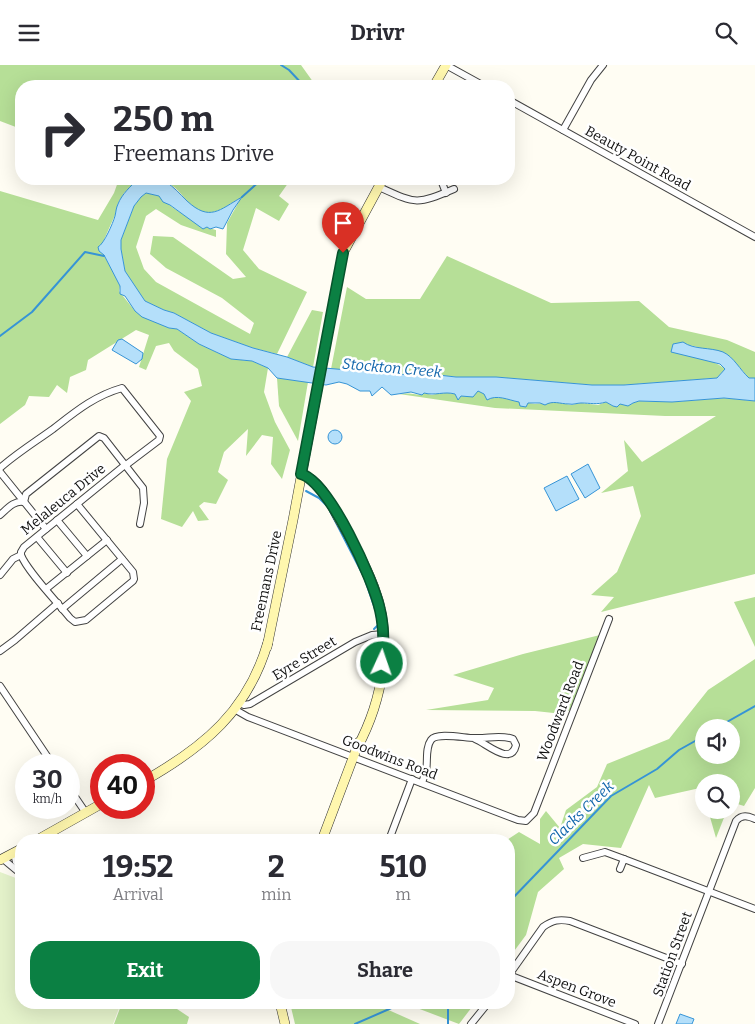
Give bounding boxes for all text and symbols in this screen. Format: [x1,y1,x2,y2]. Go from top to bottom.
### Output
icon: menu [15,19,43,47]
text: Drivr [350,19,405,46]
icon: search [712,19,740,47]
text: 250 m [113,98,214,140]
icon: right [30,100,95,165]
street label: Beauty Point Road [582,122,693,194]
text: Freemans Drive [113,140,274,167]
pin [322,202,364,253]
icon: arrive [329,209,357,237]
water label: Stockton Creek [341,355,444,381]
street label: Melaleuca Drive [18,460,109,539]
street label: Freemans Drive [247,529,285,633]
street label: Eyre Street [269,633,339,684]
position arrow [355,636,407,688]
street label: Woodward Road [534,659,587,764]
map controls [695,719,740,819]
button: sound [695,719,740,764]
street label: Goodwins Road [340,731,440,783]
speed limit sign: 40 [90,754,155,819]
text: 30 [32,765,63,795]
button: search [695,774,740,819]
water label: Clacks Creek [544,777,618,849]
text: km/h [33,792,62,806]
text: 19:52 [103,849,173,885]
text: 2 [268,849,285,885]
text: 510 [379,849,427,885]
text: Arrival [113,885,163,904]
text: min [261,885,291,904]
text: m [396,885,411,904]
street label: Station Street [649,909,696,999]
button: Exit [30,941,260,999]
button: Share [270,941,500,999]
street label: Aspen Grove [535,966,619,1011]

